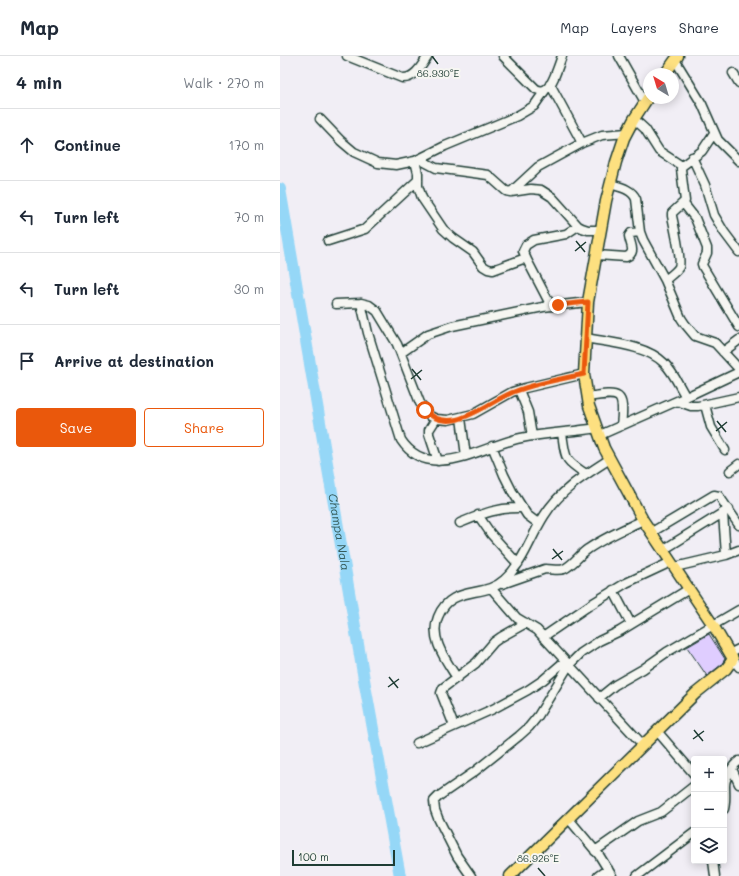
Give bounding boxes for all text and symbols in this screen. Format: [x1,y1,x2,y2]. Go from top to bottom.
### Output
text: Map [20,15,59,40]
text: Map [560,18,589,37]
text: Layers [611,18,657,37]
text: Share [679,18,719,37]
text: 86.930°E [417,66,460,80]
north arrow [643,68,679,104]
text: 4 min [16,71,62,93]
text: Walk · 270 m [183,74,264,91]
icon: ahead [16,134,38,156]
text: Continue [54,135,121,155]
text: 170 m [228,136,264,153]
icon: left [16,206,38,228]
text: Turn left [54,207,119,227]
text: 70 m [234,208,264,225]
icon: left [16,278,38,300]
text: Turn left [54,279,119,299]
text: 30 m [234,280,264,297]
route end [549,296,567,314]
icon: arrive [16,350,38,372]
text: Arrive at destination [54,351,214,371]
route start [416,401,434,419]
button: Save [16,408,136,447]
button: Share [144,408,264,447]
water label: Champa Nala [325,492,354,572]
map controls [691,756,727,864]
button: + [691,756,727,792]
button: − [691,792,727,828]
button: layers [691,828,727,864]
scale bar [292,848,395,867]
text: 100 m [298,849,329,864]
text: 86.926°E [517,851,559,865]

